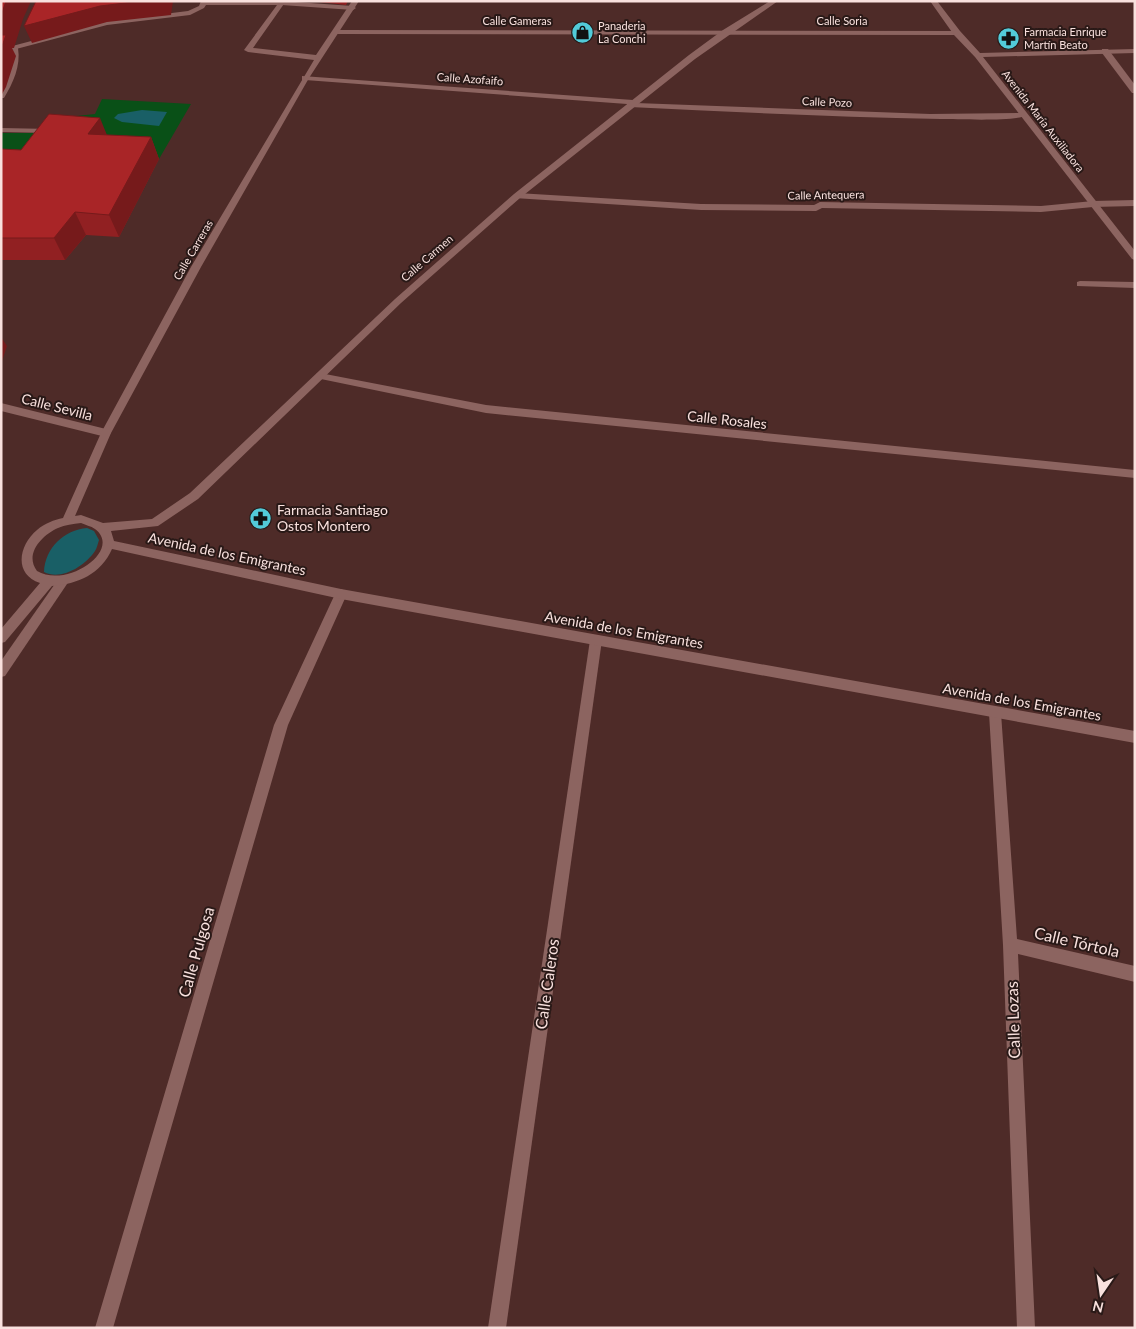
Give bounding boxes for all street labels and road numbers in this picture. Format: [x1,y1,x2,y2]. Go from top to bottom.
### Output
street label: Calle Gameras [482,14,552,27]
street label: Calle Soria [817,14,867,27]
street label: Avenida María Auxiliadora [1000,67,1087,174]
street label: Calle Azofaifo [436,70,504,87]
street label: Calle Pozo [802,94,852,109]
street label: Calle Antequera [787,187,865,202]
street label: Calle Carreras [170,217,215,282]
street label: Calle Carmen [398,232,455,284]
street label: Calle Sevilla [20,389,95,424]
street label: Calle Rosales [686,407,768,432]
street label: Avenida de los Emigrantes [147,528,307,579]
street label: Avenida de los Emigrantes [543,607,705,652]
street label: Avenida de los Emigrantes [941,679,1103,724]
street label: Calle Pulgosa [174,904,217,999]
street label: Calle Tórtola [1033,922,1122,961]
street label: Calle Caleros [531,937,562,1030]
street label: Calle Lozas [1002,981,1023,1059]

